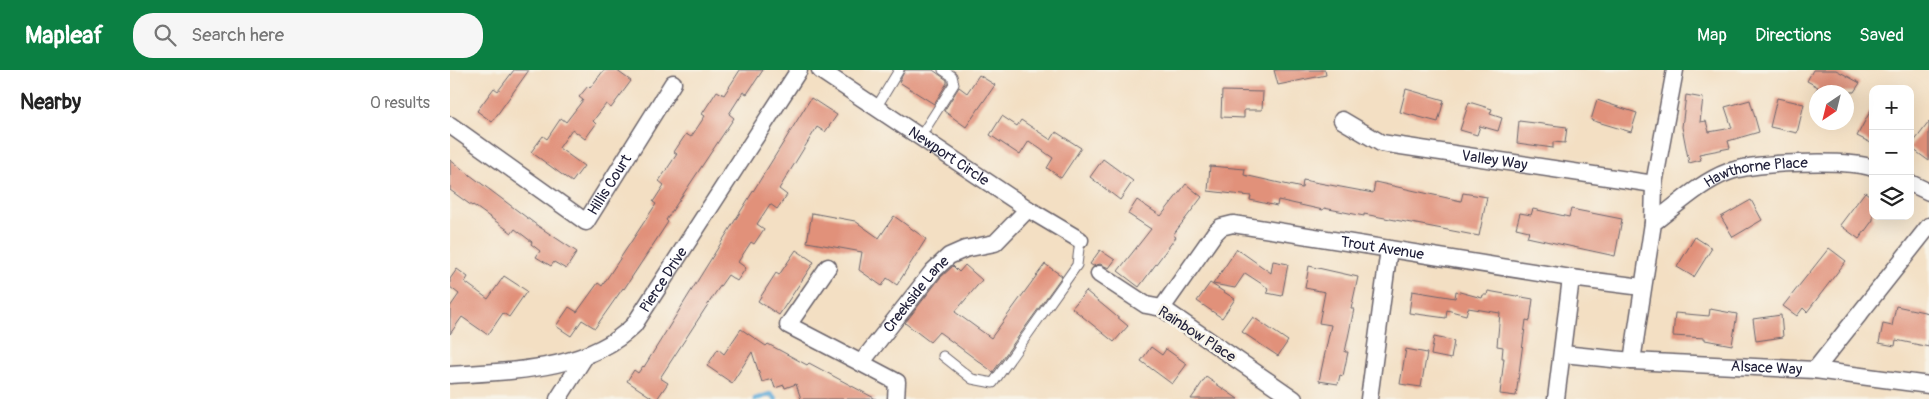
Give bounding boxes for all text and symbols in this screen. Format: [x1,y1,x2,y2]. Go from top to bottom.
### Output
search box [133,13,483,58]
text: Mapleaf [25,21,103,50]
icon: search [151,21,179,49]
text: Search here [191,23,284,47]
text: Map [1697,24,1727,47]
text: Directions [1755,24,1831,47]
text: Saved [1859,24,1904,47]
north arrow [1809,85,1854,130]
map controls [1869,85,1914,220]
button: + [1869,85,1914,130]
text: Nearby [20,89,81,116]
text: 0 results [370,93,430,113]
street label: Newport Circle [904,123,993,191]
button: − [1869,130,1914,175]
street label: Valley Way [1460,146,1529,175]
street label: Hillis Court [584,150,636,219]
street label: Hawthorne Place [1701,154,1809,192]
button: layers [1869,175,1914,220]
street label: Trout Avenue [1339,232,1426,264]
street label: Pierce Drive [636,243,692,316]
street label: Creekside Lane [879,251,954,337]
street label: Rainbow Place [1154,302,1240,367]
street label: Alsace Way [1730,357,1803,379]

